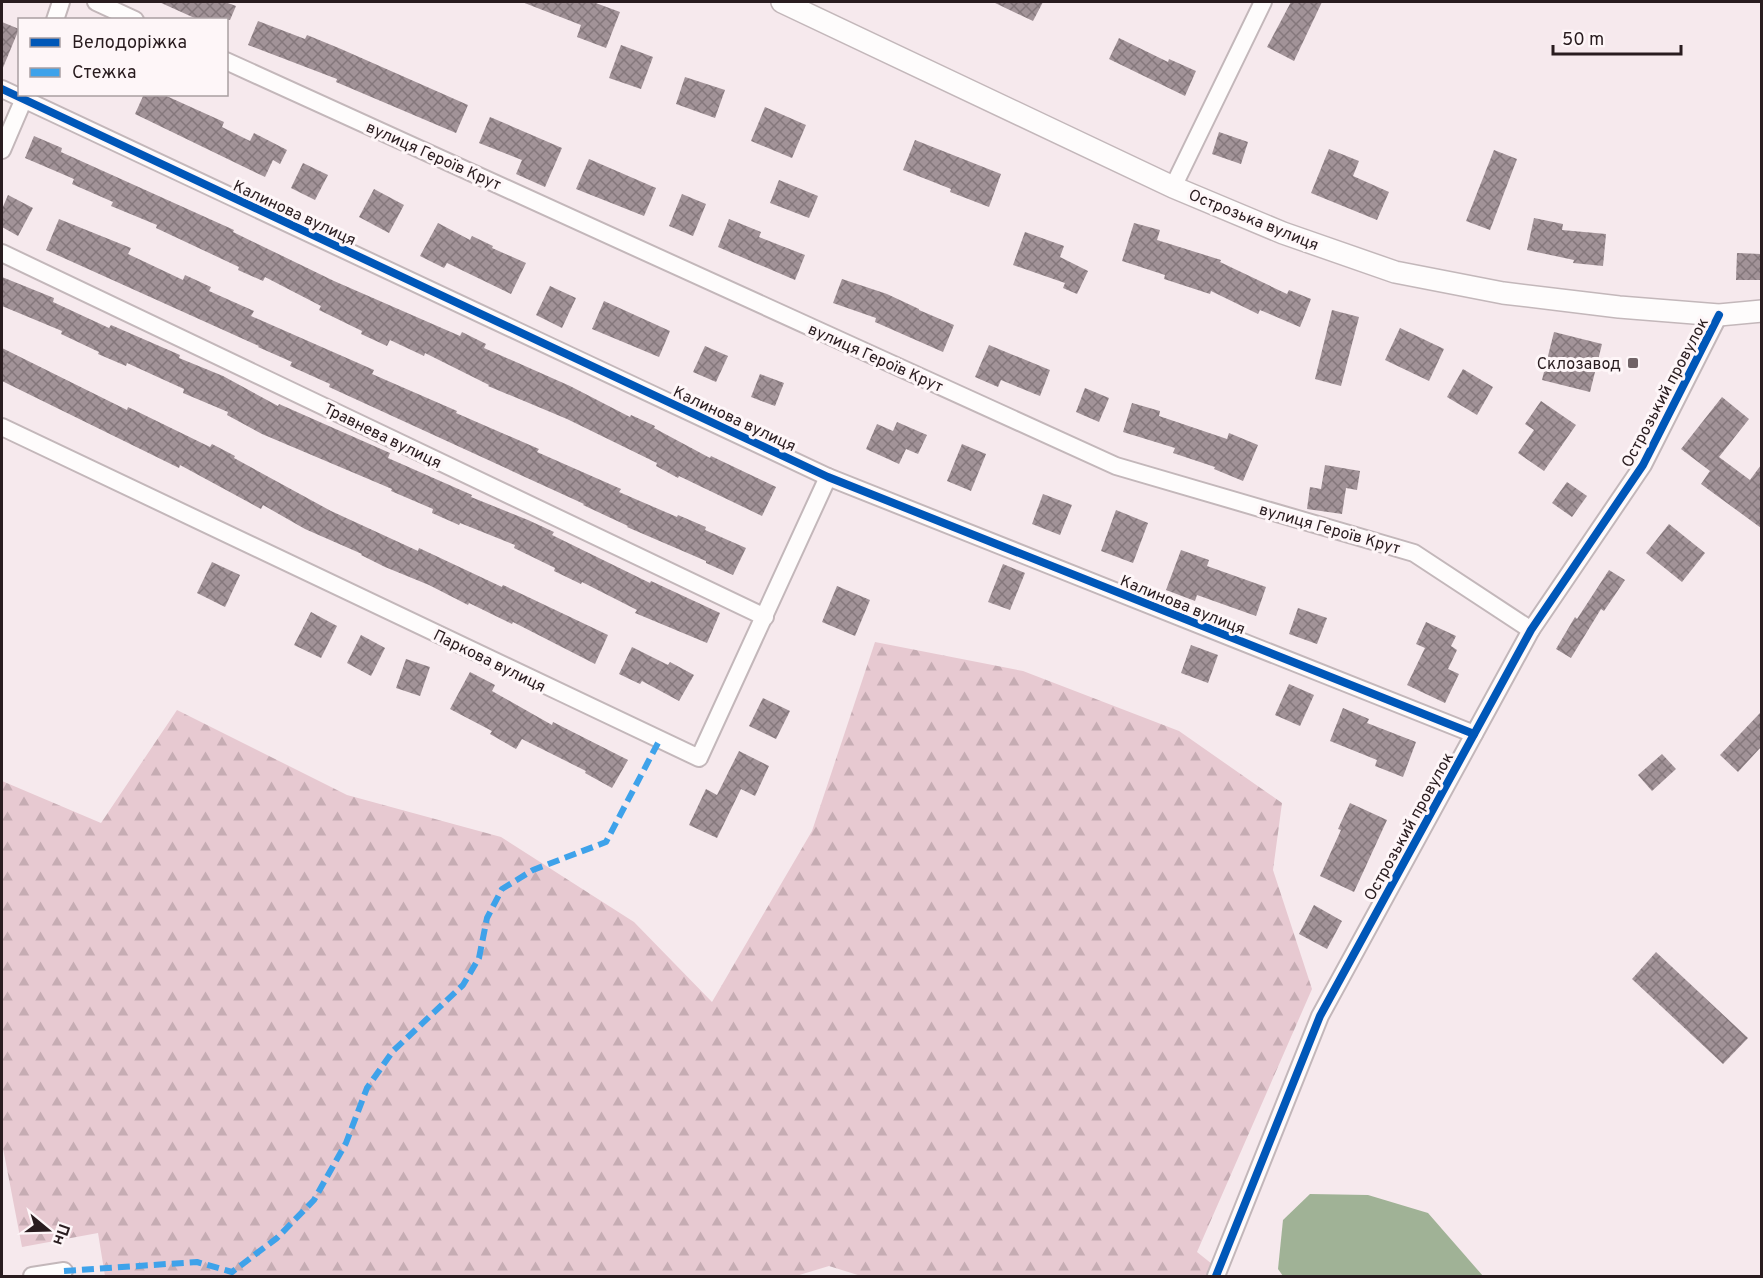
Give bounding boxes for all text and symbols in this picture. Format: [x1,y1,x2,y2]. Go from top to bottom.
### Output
legend [18,18,228,96]
scale bar [1553,18,1680,56]
text: 50 m [1562,29,1604,52]
text: Велодоріжка [72,32,187,55]
text: Стежка [72,62,136,85]
street label: вулиця Героїв Крут [363,118,504,196]
street label: Калинова вулиця [230,177,359,251]
street label: Острозька вулиця [1185,186,1321,256]
street label: Острозький провулок [1618,315,1714,471]
street label: вулиця Героїв Крут [805,320,946,398]
place label: Склозавод [1537,355,1621,375]
marker: Склозавод [1626,356,1640,370]
street label: Калинова вулиця [670,383,799,457]
street label: Травнева вулиця [320,400,445,474]
street label: вулиця Героїв Крут [1257,500,1402,560]
street label: Калинова вулиця [1117,572,1248,640]
street label: Паркова вулиця [430,626,549,698]
street label: Острозький провулок [1361,749,1459,905]
north arrow [18,1200,78,1260]
text: Пн [47,1221,73,1248]

